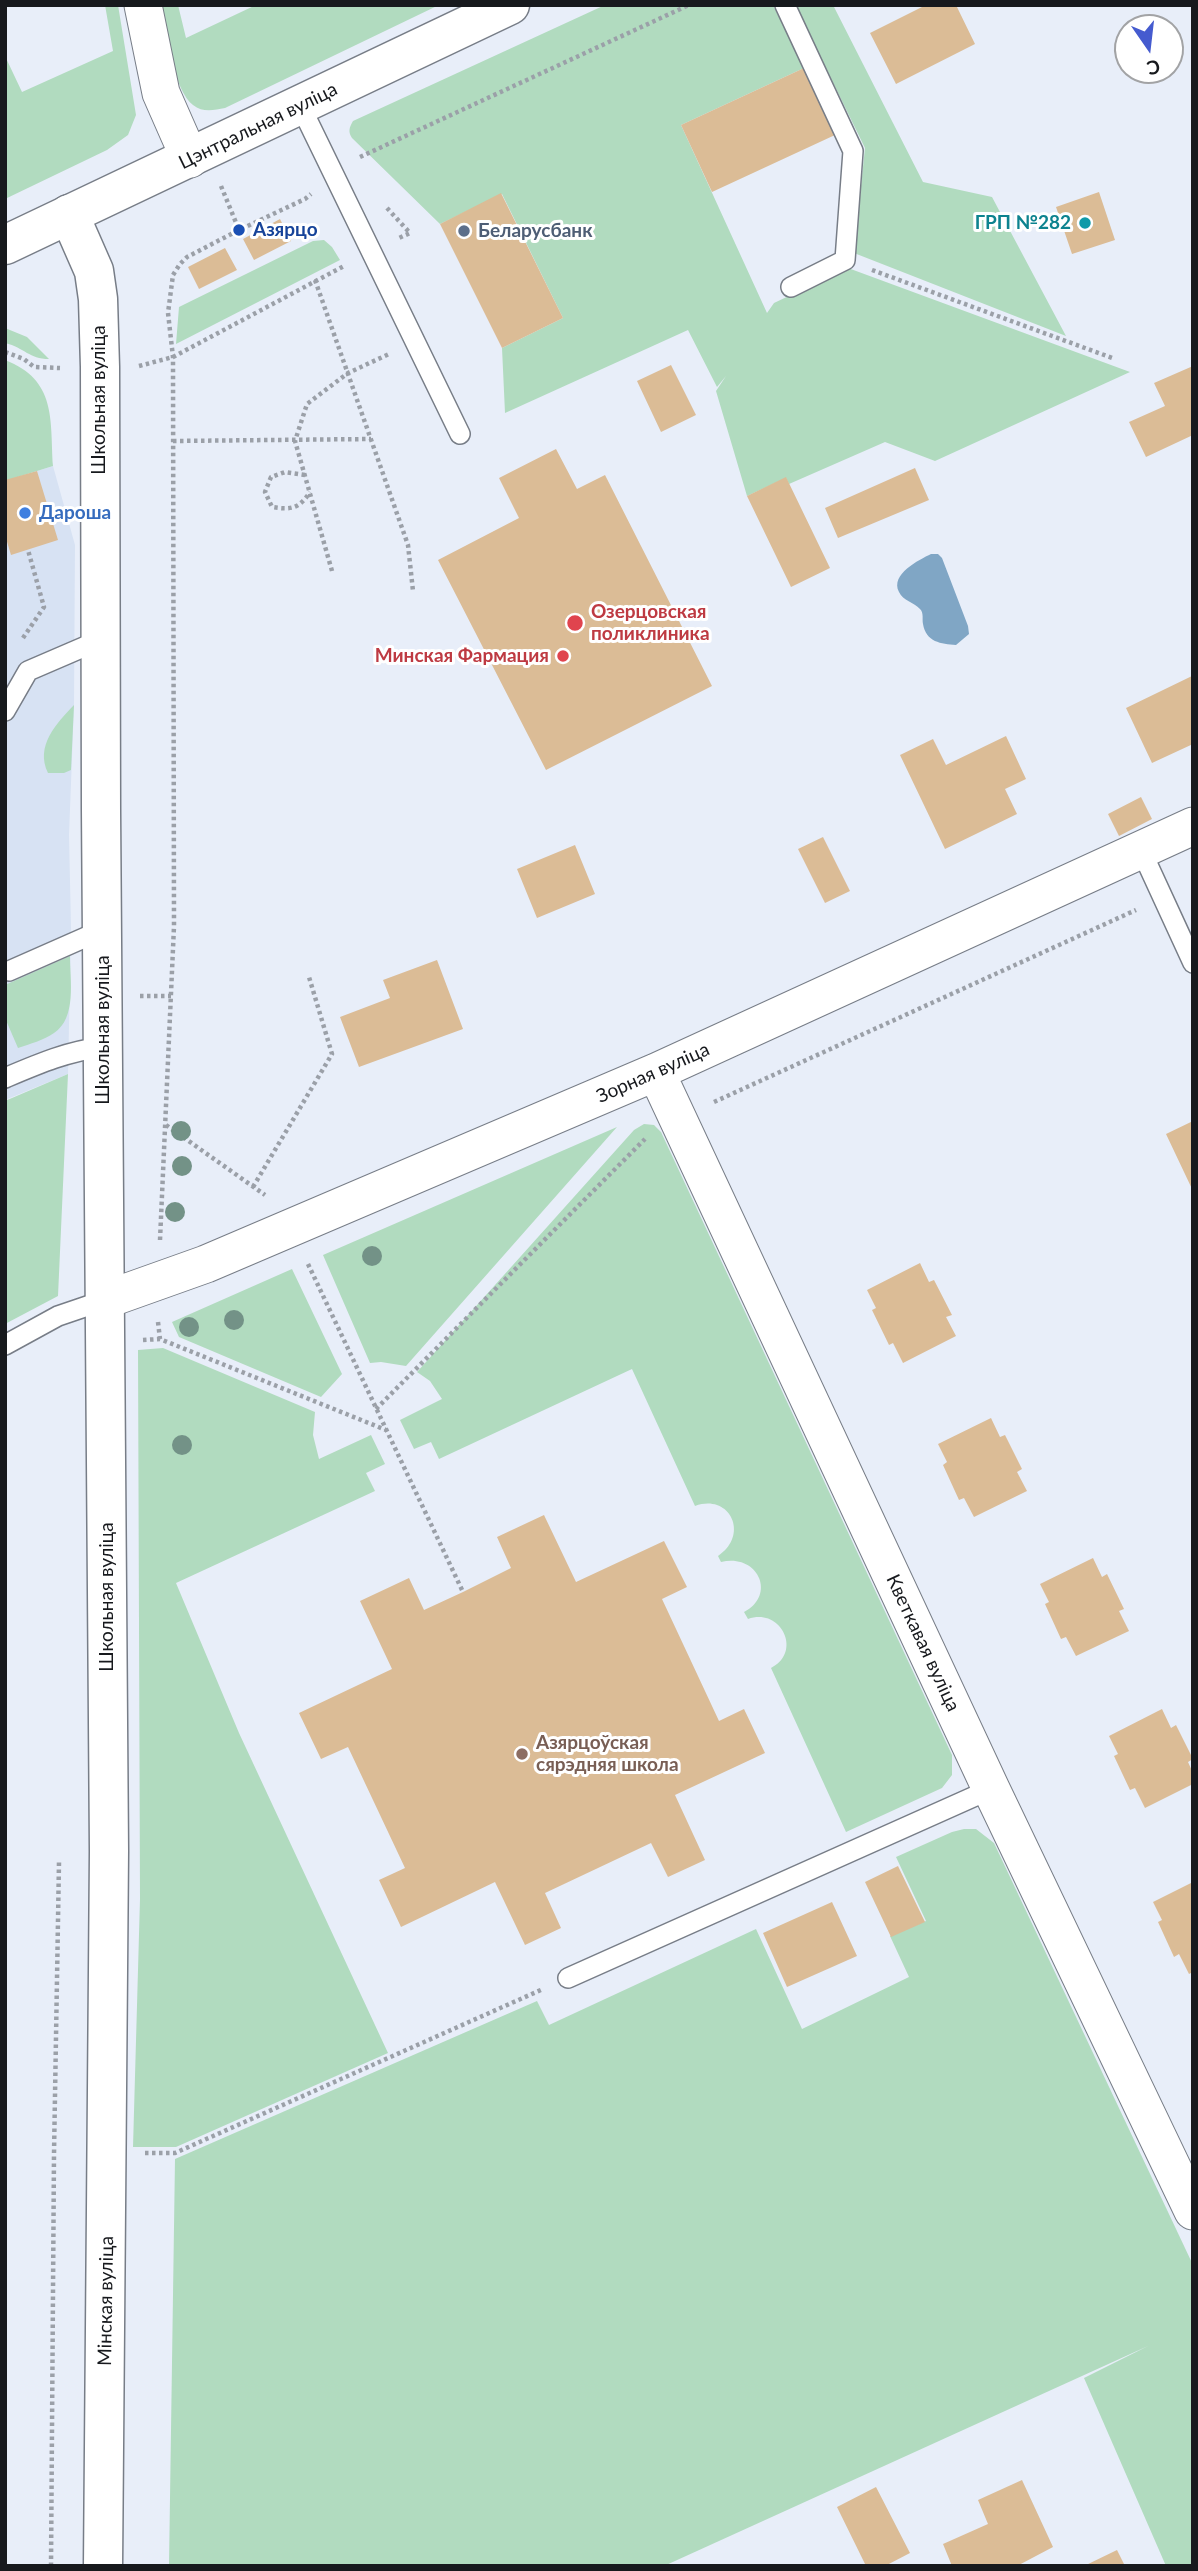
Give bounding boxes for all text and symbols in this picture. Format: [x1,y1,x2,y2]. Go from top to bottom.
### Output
north arrow [1114,14,1184,84]
text: С [1145,55,1163,81]
street label: Цэнтральная вуліца [175,78,341,174]
place label: ГРП №282 [975,212,1071,234]
marker: ГРП №282 [1077,215,1093,231]
place label: Азярцо [253,219,318,241]
place label: Беларусбанк [478,220,592,242]
marker: Азярцо [231,222,247,238]
marker: Беларусбанк [456,223,472,239]
street label: Школьная вуліца [88,325,110,475]
place label: Дароша [39,502,111,524]
marker: Дароша [17,505,33,521]
place label: Озерцовская поликлиника [591,601,710,645]
marker: Озерцовская поликлиника [565,613,585,633]
place label: Минская Фармация [375,645,549,667]
marker: Минская Фармация [555,648,571,664]
street label: Школьная вуліца [92,955,114,1105]
street label: Зорная вуліца [593,1038,713,1108]
street label: Школьная вуліца [96,1522,118,1672]
street label: Кветкавая вуліца [881,1571,965,1715]
place label: Азярцоўская сярэдняя школа [536,1732,679,1776]
marker: Азярцоўская сярэдняя школа [514,1746,530,1762]
street label: Мінская вуліца [93,2236,119,2366]

